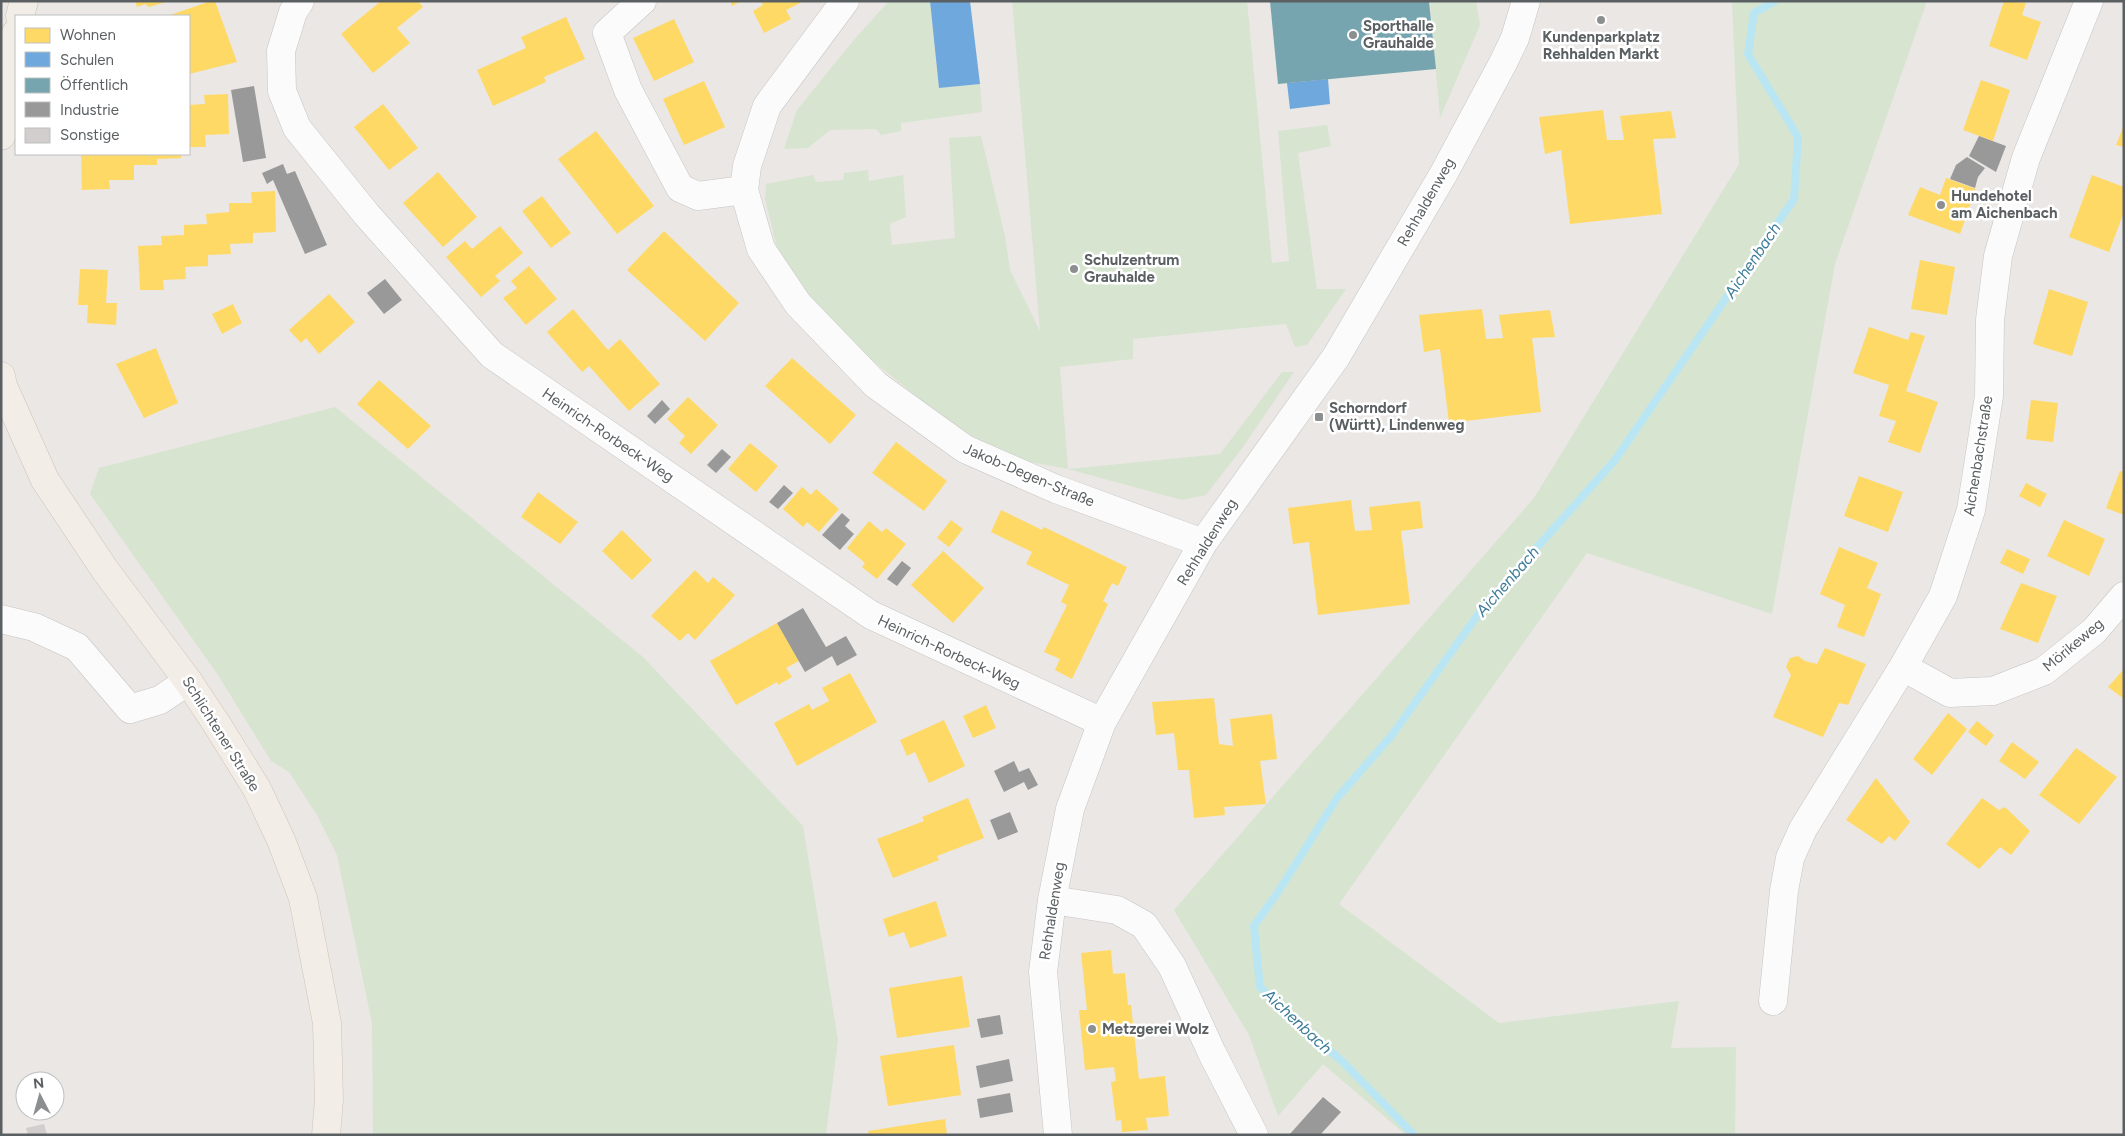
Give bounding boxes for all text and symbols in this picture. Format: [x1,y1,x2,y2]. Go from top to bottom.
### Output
marker: Kundenparkplatz Rehhalden Markt [1595,14,1607,26]
legend [15,15,190,155]
place label: Sporthalle Grauhalde [1363,17,1435,52]
text: Wohnen [60,26,116,44]
place label: Kundenparkplatz Rehhalden Markt [1542,28,1660,63]
marker: Sporthalle Grauhalde [1347,29,1359,41]
text: Schulen [60,51,114,69]
text: Öffentlich [60,76,128,94]
text: Industrie [60,101,119,119]
text: Sonstige [60,126,119,144]
street label: Rehhaldenweg [1393,155,1459,249]
place label: Hundehotel am Aichenbach [1951,187,2058,222]
marker: Hundehotel am Aichenbach [1935,199,1947,211]
water label: Aichenbach [1720,219,1784,302]
place label: Schulzentrum Grauhalde [1084,251,1179,286]
marker: Schulzentrum Grauhalde [1068,263,1080,275]
street label: Heinrich-Rorbeck-Weg [539,384,677,486]
street label: Aichenbachstraße [1960,395,1996,517]
place label: Schorndorf (Württ), Lindenweg [1329,399,1464,434]
marker: Schorndorf (Württ), Lindenweg [1313,411,1325,423]
street label: Jakob-Degen-Straße [961,439,1097,511]
street label: Rehhaldenweg [1173,495,1241,589]
water label: Aichenbach [1471,542,1543,621]
street label: Heinrich-Rorbeck-Weg [875,611,1023,693]
street label: Mörikeweg [2039,614,2107,676]
street label: Schlichtener Straße [178,673,264,795]
street label: Rehhaldenweg [1035,861,1069,961]
water label: Aichenbach [1259,984,1336,1058]
place label: Metzgerei Wolz [1102,1020,1209,1038]
marker: Metzgerei Wolz [1086,1023,1098,1035]
north arrow [15,1071,65,1121]
text: N [32,1075,45,1093]

